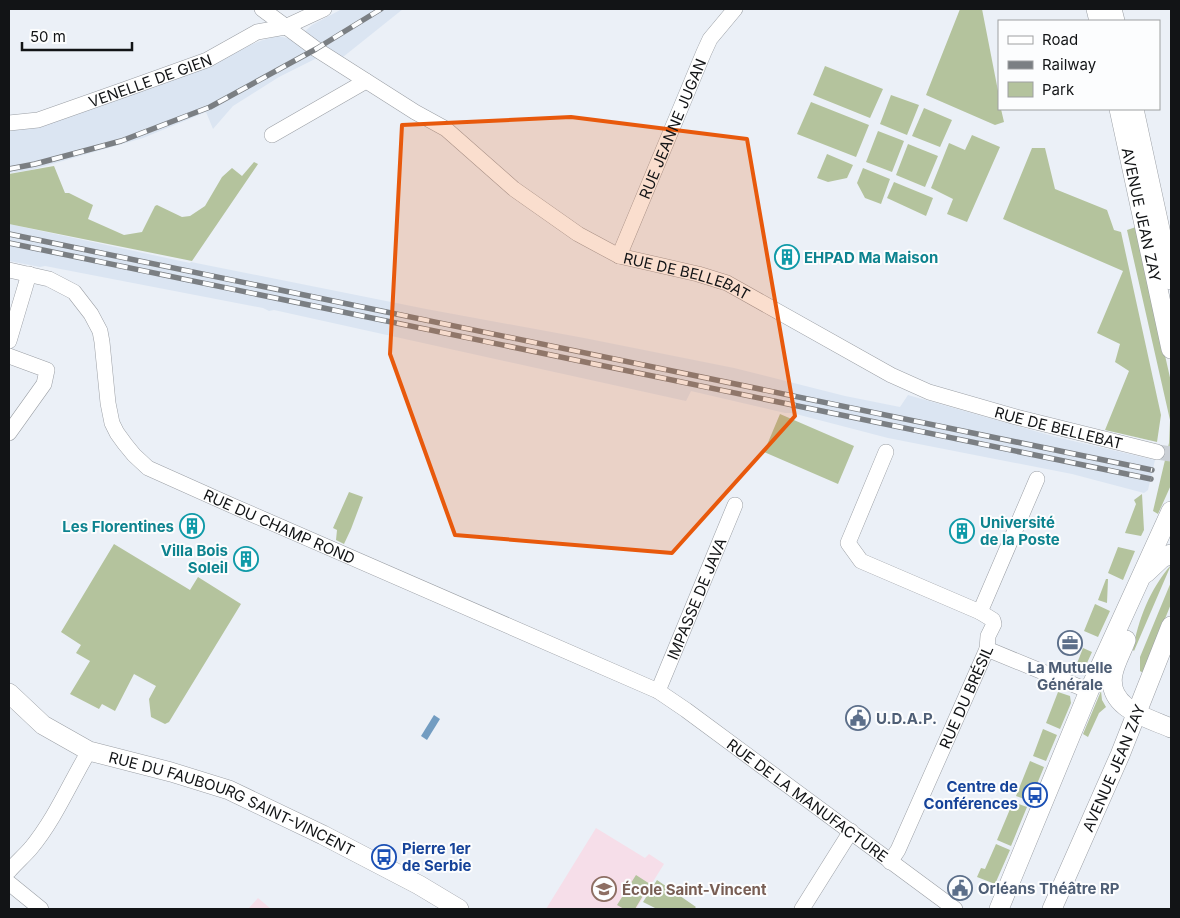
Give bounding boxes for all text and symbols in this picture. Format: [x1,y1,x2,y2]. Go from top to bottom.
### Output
scale bar [22,20,132,52]
legend [998,20,1160,110]
text: 50 m [30,27,66,46]
text: Road [1042,30,1078,49]
street label: VENELLE DE GIEN [86,50,214,111]
text: Railway [1042,55,1097,74]
street label: RUE JEANNE JUGAN [634,56,710,202]
text: Park [1042,80,1075,99]
street label: AVENUE JEAN ZAY [1118,146,1166,283]
building icon: EHPAD Ma Maison [774,244,800,270]
street label: RUE DE BELLEBAT [622,248,754,304]
place label: EHPAD Ma Maison [804,248,938,267]
street label: RUE DE BELLEBAT [992,402,1125,453]
street label: RUE DU CHAMP ROND [201,485,358,568]
building icon: Les Florentines [179,513,205,539]
place label: Université de la Poste [980,513,1060,549]
place label: Les Florentines [62,517,174,536]
building icon: Université de la Poste [949,518,975,544]
street label: IMPASSE DE JAVA [663,535,730,662]
place label: Villa Bois Soleil [161,541,228,577]
building icon: Villa Bois Soleil [233,546,259,572]
office icon: La Mutuelle Générale [1057,630,1083,656]
street label: RUE DU BRÉSIL [935,642,997,751]
place label: La Mutuelle Générale [1028,658,1113,694]
street label: AVENUE JEAN ZAY [1078,701,1149,835]
public building icon: U.D.A.P. [845,705,871,731]
place label: U.D.A.P. [876,709,937,728]
street label: RUE DE LA MANUFACTURE [723,734,892,866]
street label: RUE DU FAUBOURG SAINT-VINCENT [107,747,358,859]
place label: Centre de Conférences [924,777,1018,813]
bus stop icon: Centre de Conférences [1022,782,1048,808]
place label: Pierre 1er de Serbie [402,839,472,875]
bus stop icon: Pierre 1er de Serbie [371,844,397,870]
public building icon: Orléans Théâtre RP [947,875,973,901]
school or university icon: École Saint-Vincent [591,876,617,902]
place label: Orléans Théâtre RP [978,879,1120,898]
place label: École Saint-Vincent [622,880,767,899]

